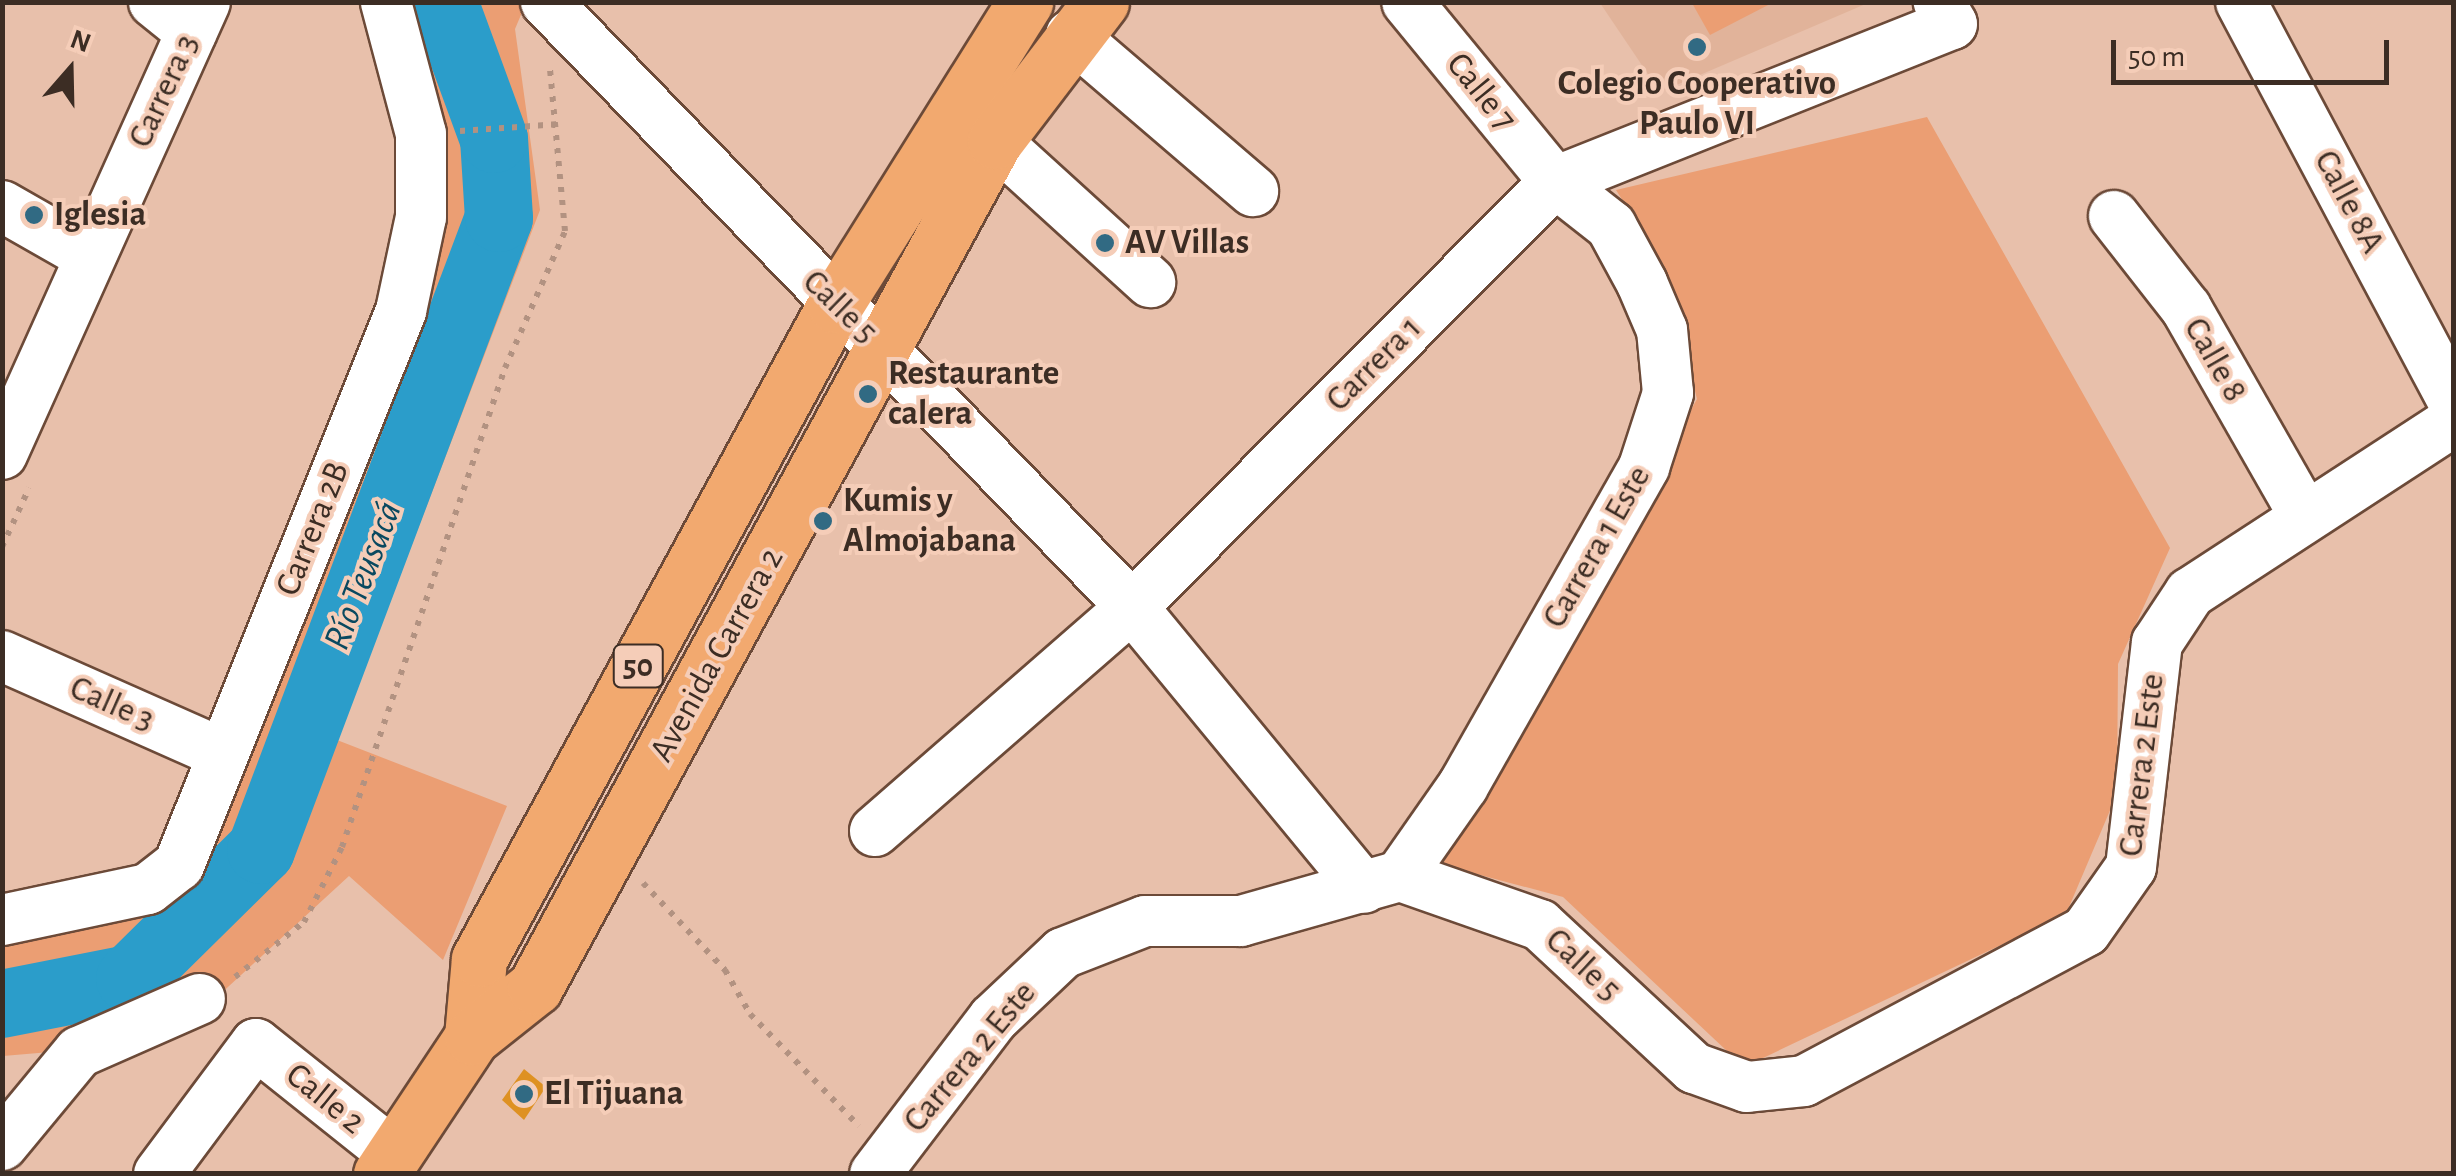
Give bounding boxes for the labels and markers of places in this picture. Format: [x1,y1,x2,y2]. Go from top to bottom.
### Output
marker: Colegio Cooperativo Paulo VI [1686,36,1708,58]
place label: Colegio Cooperativo Paulo VI [1558,63,1836,145]
place label: Iglesia [54,194,146,236]
marker: Iglesia [23,204,45,226]
place label: AV Villas [1125,222,1249,264]
marker: AV Villas [1094,232,1116,254]
place label: Restaurante calera [888,353,1059,435]
marker: Restaurante calera [857,383,879,405]
place label: Kumis y Almojabana [843,480,1016,562]
marker: Kumis y Almojabana [812,510,834,532]
place label: El Tijuana [544,1073,684,1115]
marker: El Tijuana [513,1083,535,1105]

